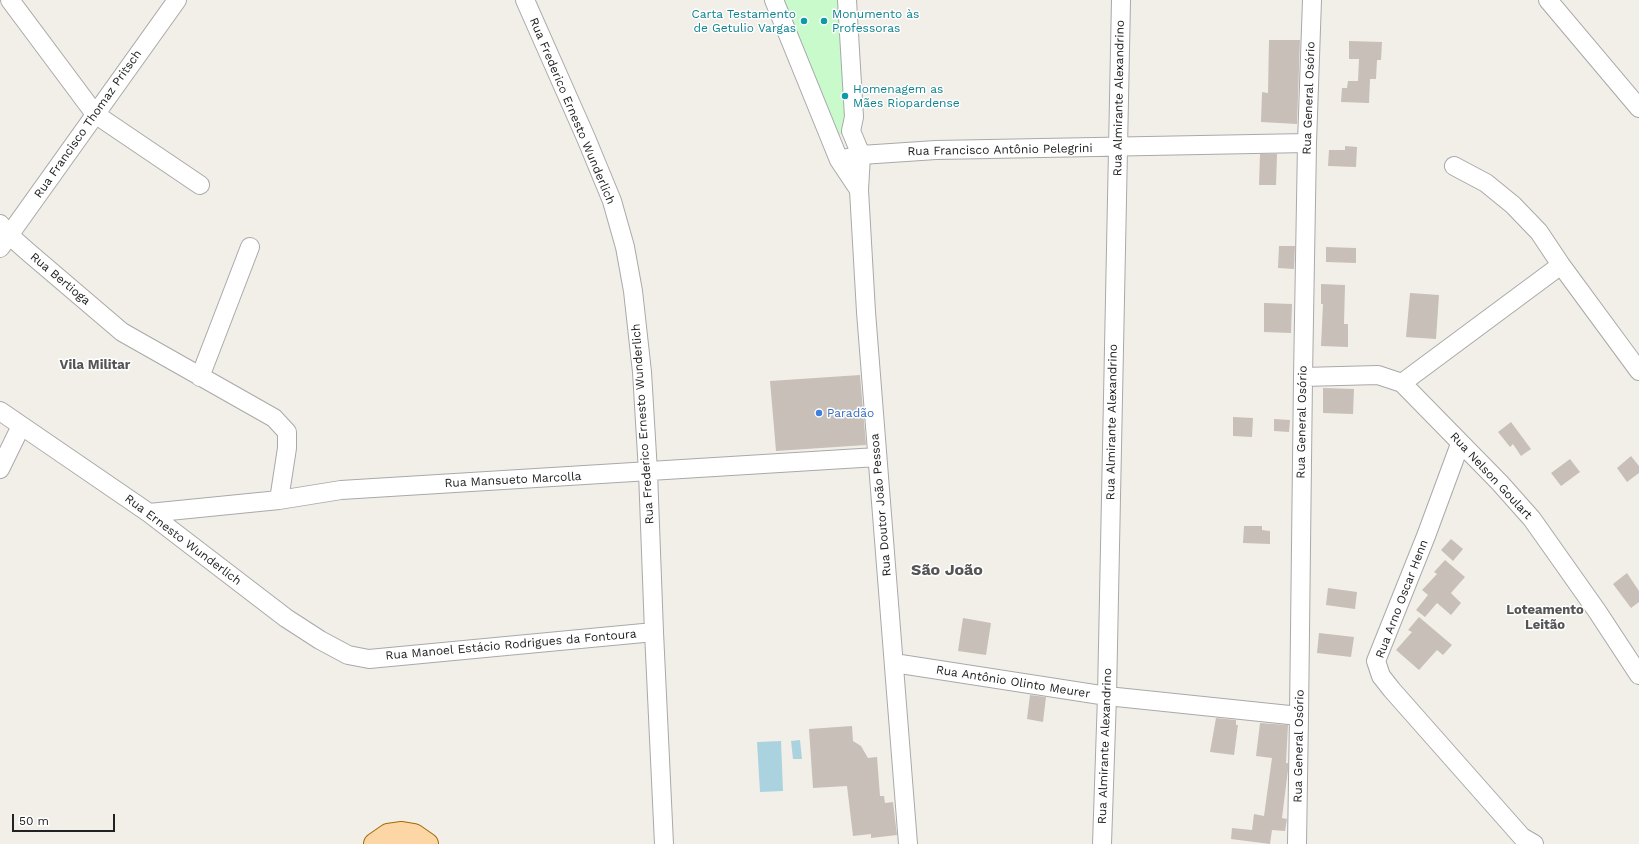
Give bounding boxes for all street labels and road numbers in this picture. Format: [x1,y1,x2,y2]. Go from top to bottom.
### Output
street label: Rua Frederico Ernesto Wunderlich [526,16,618,206]
street label: Rua Almirante Alexandrino [1110,20,1128,176]
street label: Rua General Osório [1300,41,1318,155]
street label: Rua Francisco Thomaz Pritsch [31,47,145,201]
street label: Rua Francisco Antônio Pelegrini [907,141,1093,159]
street label: Rua Bertioga [27,250,93,308]
street label: Rua Frederico Ernesto Wunderlich [629,323,657,525]
street label: Rua Almirante Alexandrino [1103,344,1121,500]
street label: Rua General Osório [1294,365,1310,479]
street label: Rua Nelson Goulart [1447,429,1535,523]
street label: Rua Doutor João Pessoa [868,433,894,577]
street label: Rua Mansueto Marcolla [444,469,582,491]
street label: Rua Ernesto Wunderlich [122,491,244,589]
street label: Rua Arno Oscar Henn [1373,538,1431,660]
street label: Rua Manoel Estácio Rodrigues da Fontoura [385,627,637,663]
street label: Rua Antônio Olinto Meurer [935,663,1091,701]
street label: Rua Almirante Alexandrino [1095,668,1115,824]
street label: Rua General Osório [1291,689,1307,803]

